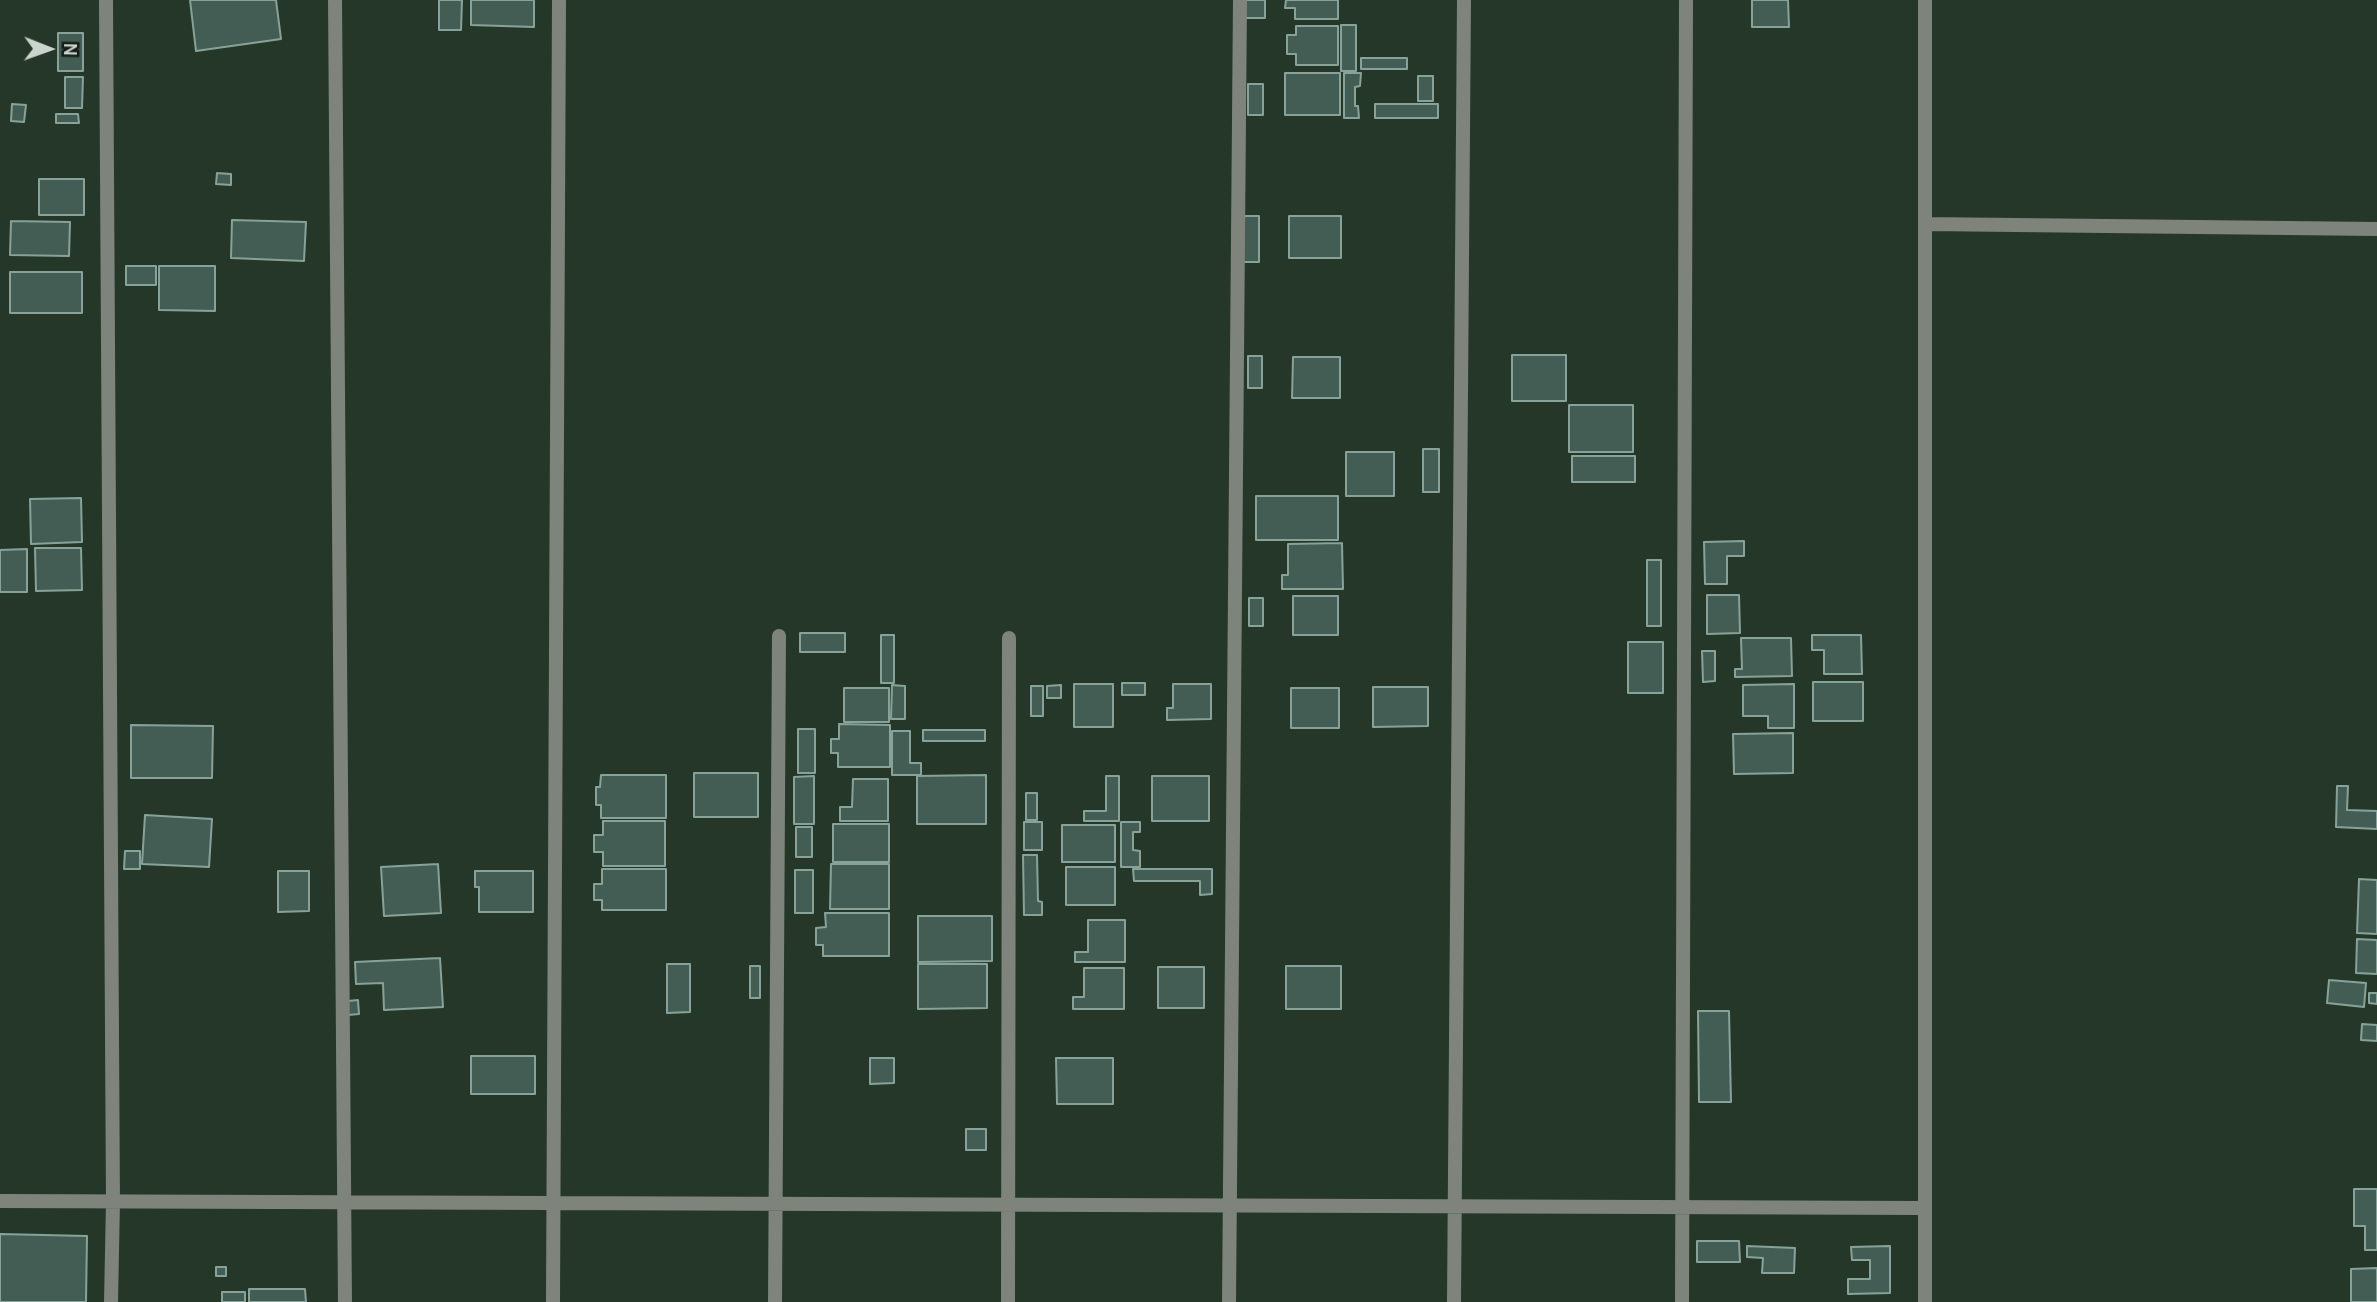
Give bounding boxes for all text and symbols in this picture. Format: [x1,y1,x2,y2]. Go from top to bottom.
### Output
north arrow [14,14,84,84]
text: N [59,42,81,56]

